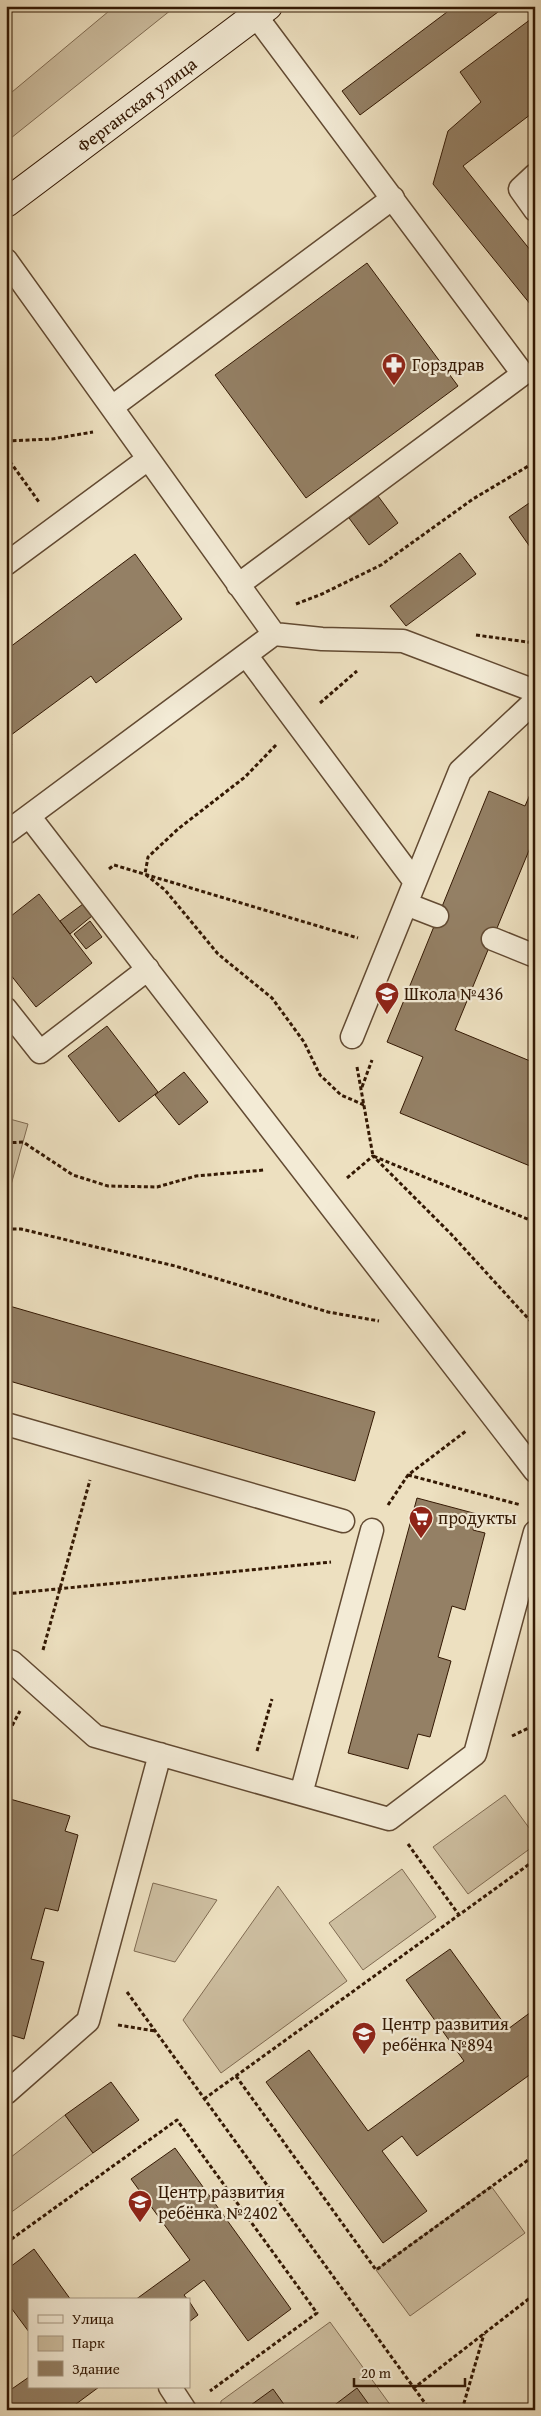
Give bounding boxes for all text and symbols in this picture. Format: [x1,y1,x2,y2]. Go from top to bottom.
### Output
street label: Ферганская улица [71,50,203,159]
place label: Горздрав [412,351,485,378]
pharmacy icon: Горздрав [381,352,407,386]
place label: Школа №436 [404,980,503,1007]
school or university icon: Школа №436 [374,981,400,1015]
place label: продукты [438,1504,517,1531]
supermarket icon: продукты [408,1505,434,1539]
place label: Центр развития ребёнка №894 [382,2010,509,2058]
school or university icon: Центр развития ребёнка №894 [351,2021,377,2055]
place label: Центр развития ребёнка №2402 [158,2178,285,2226]
school or university icon: Центр развития ребёнка №2402 [127,2189,153,2223]
legend [28,2298,190,2388]
text: Улица [72,2308,115,2329]
text: Парк [72,2332,105,2353]
scale bar [354,2356,465,2388]
text: Здание [72,2358,120,2379]
text: 20 m [361,2362,392,2383]

